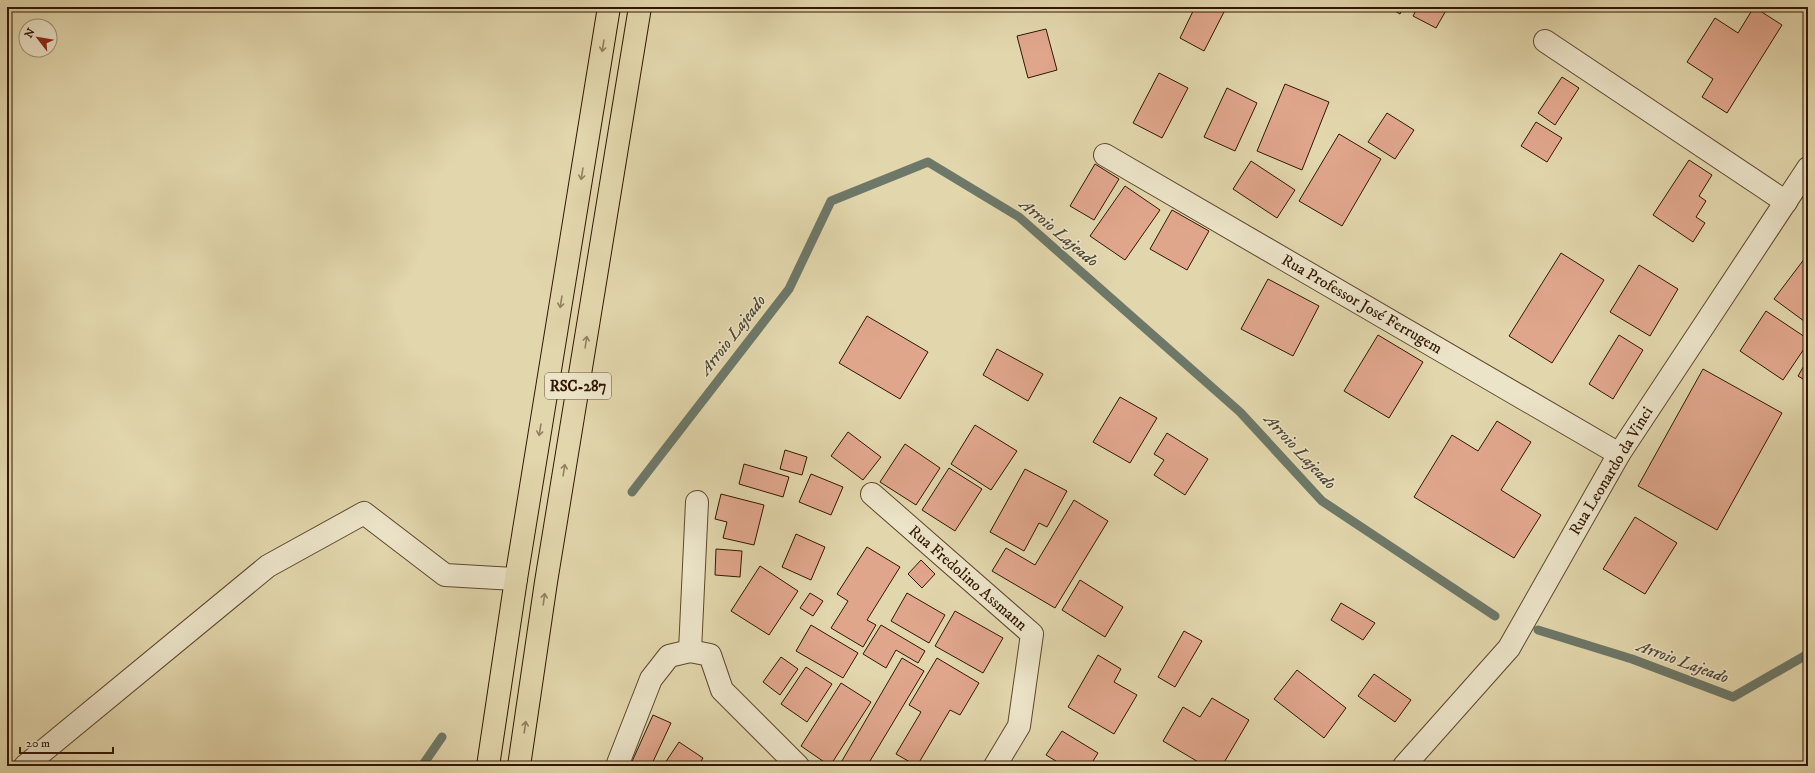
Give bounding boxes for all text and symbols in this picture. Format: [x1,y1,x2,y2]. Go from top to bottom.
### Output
north arrow [18,18,58,58]
text: N [22,26,39,41]
one-way arrow [599,39,607,52]
one-way arrow [578,167,586,180]
water label: Arroio Lajeado [1014,192,1103,272]
street label: Rua Professor José Ferrugem [1278,250,1446,358]
water label: Arroio Lajeado [694,290,771,381]
one-way arrow [557,295,565,308]
one-way arrow [582,336,590,349]
road number: RSC-287 [545,373,611,399]
street label: Rua Leonardo da Vinci [1565,403,1657,539]
water label: Arroio Lajeado [1258,408,1341,495]
one-way arrow [536,424,544,437]
one-way arrow [561,464,569,477]
street label: Rua Fredolino Assmann [905,521,1032,635]
one-way arrow [540,593,548,606]
water label: Arroio Lajeado [1632,635,1732,689]
one-way arrow [521,721,529,734]
scale bar [20,729,113,755]
text: 20 m [26,736,50,751]

